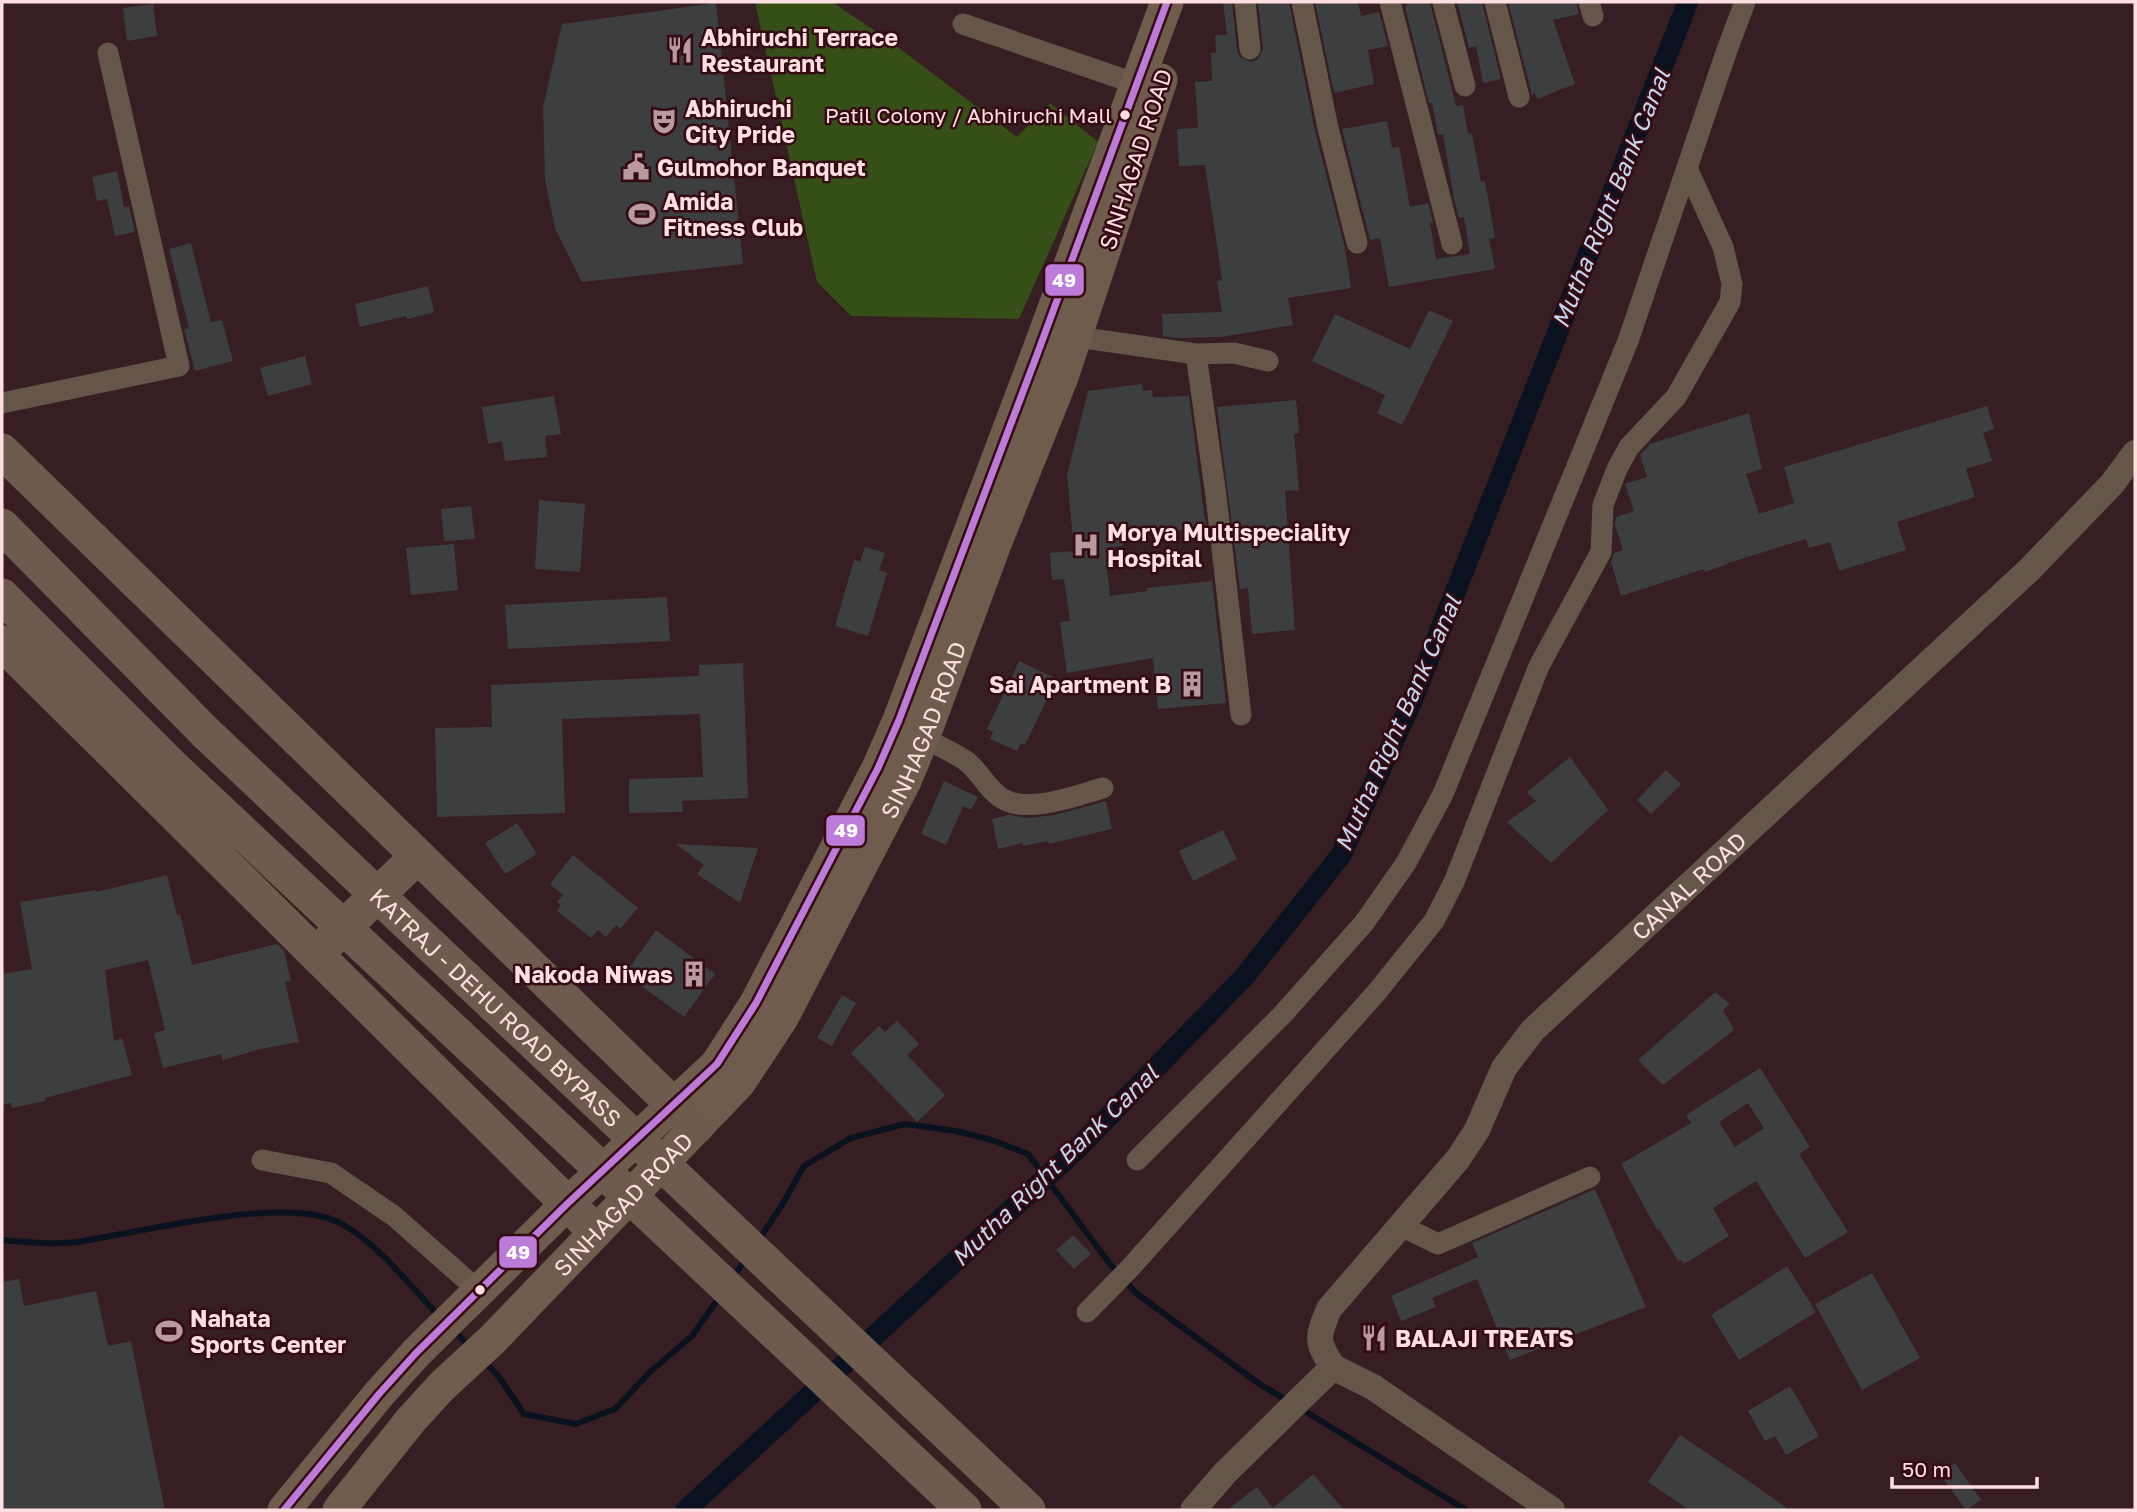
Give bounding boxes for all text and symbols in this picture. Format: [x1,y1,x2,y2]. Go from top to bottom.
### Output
place label: Abhiruchi Terrace Restaurant [701,23,898,77]
restaurant icon: Abhiruchi Terrace Restaurant [665,35,695,65]
water label: Mutha Right Bank Canal [1545,63,1677,332]
street label: SINHAGAD ROAD [1093,65,1177,253]
place label: Abhiruchi City Pride [685,94,795,148]
place label: Patil Colony / Abhiruchi Mall [825,102,1112,128]
theatre icon: Abhiruchi City Pride [649,106,679,136]
marker: Patil Colony / Abhiruchi Mall [1118,108,1132,122]
public building icon: Gulmohor Banquet [621,152,651,182]
place label: Gulmohor Banquet [657,153,866,181]
place label: Amida Fitness Club [663,187,803,241]
sports icon: Amida Fitness Club [627,199,657,229]
line badge: 49 [1044,263,1085,297]
text: 49 [1052,268,1076,291]
place label: Morya Multispeciality Hospital [1107,518,1351,572]
hospital icon: Morya Multispeciality Hospital [1071,530,1101,560]
water label: Mutha Right Bank Canal [1328,590,1468,856]
street label: SINHAGAD ROAD [874,637,972,823]
building icon: Sai Apartment B [1177,669,1207,699]
place label: Sai Apartment B [989,670,1171,698]
line badge: 49 [825,814,866,847]
text: 49 [834,818,858,841]
street label: CANAL ROAD [1626,826,1752,946]
street label: KATRAJ - DEHU ROAD BYPASS [365,882,627,1132]
building icon: Nakoda Niwas [679,959,709,989]
place label: Nakoda Niwas [514,960,673,988]
water label: Mutha Right Bank Canal [944,1058,1165,1272]
street label: SINHAGAD ROAD [547,1126,698,1282]
line badge: 49 [498,1235,538,1269]
text: 49 [506,1240,530,1263]
unlabelled marker [473,1283,487,1297]
place label: Nahata Sports Center [190,1304,346,1358]
sports icon: Nahata Sports Center [154,1316,184,1346]
restaurant icon: BALAJI TREATS [1359,1323,1389,1353]
place label: BALAJI TREATS [1395,1324,1574,1352]
scale bar [1892,1446,2037,1490]
text: 50 m [1902,1456,1951,1482]

